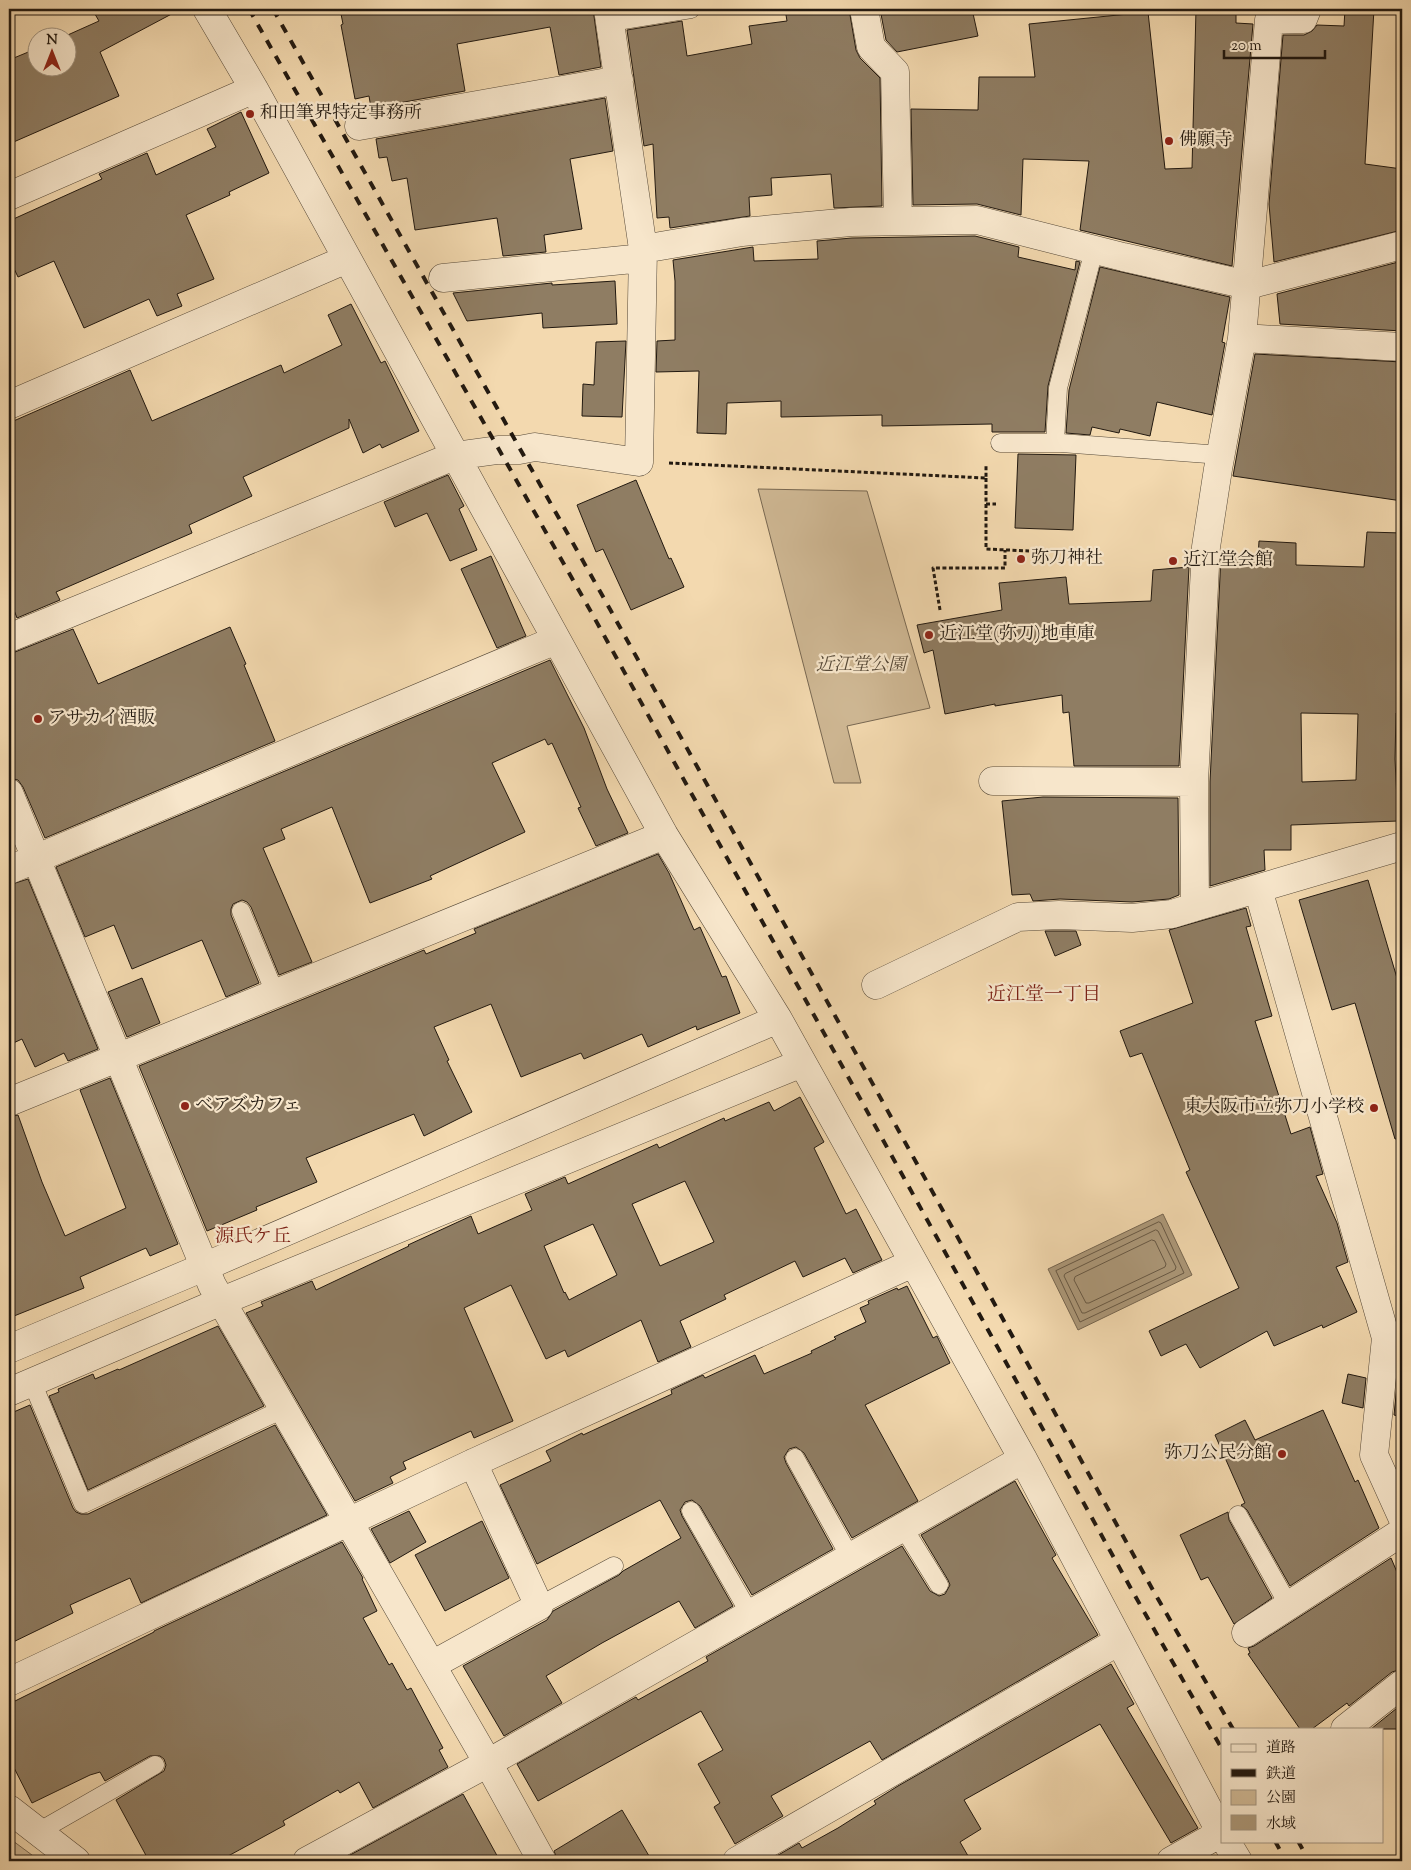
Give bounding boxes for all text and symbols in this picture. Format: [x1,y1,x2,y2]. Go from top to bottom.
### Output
north arrow [28,28,78,78]
scale bar [1224,28,1325,60]
text: N [46,31,58,51]
text: 20 m [1231,36,1262,57]
place label: 和田筆界特定事務所 [260,101,422,127]
marker: 和田筆界特定事務所 [244,108,256,120]
place label: 佛願寺 [1179,128,1233,154]
marker: 佛願寺 [1163,135,1175,147]
place label: 弥刀神社 [1031,546,1103,572]
place label: 近江堂会館 [1183,548,1273,574]
marker: 弥刀神社 [1015,553,1027,565]
marker: 近江堂会館 [1167,555,1179,567]
place label: 近江堂(弥刀)地車庫 [939,622,1095,648]
marker: 近江堂(弥刀)地車庫 [923,629,935,641]
park label: 近江堂公園 [816,653,909,679]
place label: アサカイ酒販 [48,706,155,732]
marker: アサカイ酒販 [32,713,44,725]
district label: 近江堂一丁目 [987,982,1101,1009]
place label: ベアズカフェ [195,1093,301,1119]
place label: 東大阪市立弥刀小学校 [1184,1095,1364,1121]
marker: ベアズカフェ [179,1100,191,1112]
marker: 東大阪市立弥刀小学校 [1368,1102,1380,1114]
district label: 源氏ケ丘 [215,1224,291,1251]
place label: 弥刀公民分館 [1164,1441,1272,1467]
marker: 弥刀公民分館 [1276,1448,1288,1460]
legend [1221,1728,1384,1842]
text: 道路 [1266,1738,1296,1759]
text: 鉄道 [1266,1764,1296,1785]
text: 公園 [1266,1788,1296,1809]
text: 水域 [1266,1814,1296,1835]

